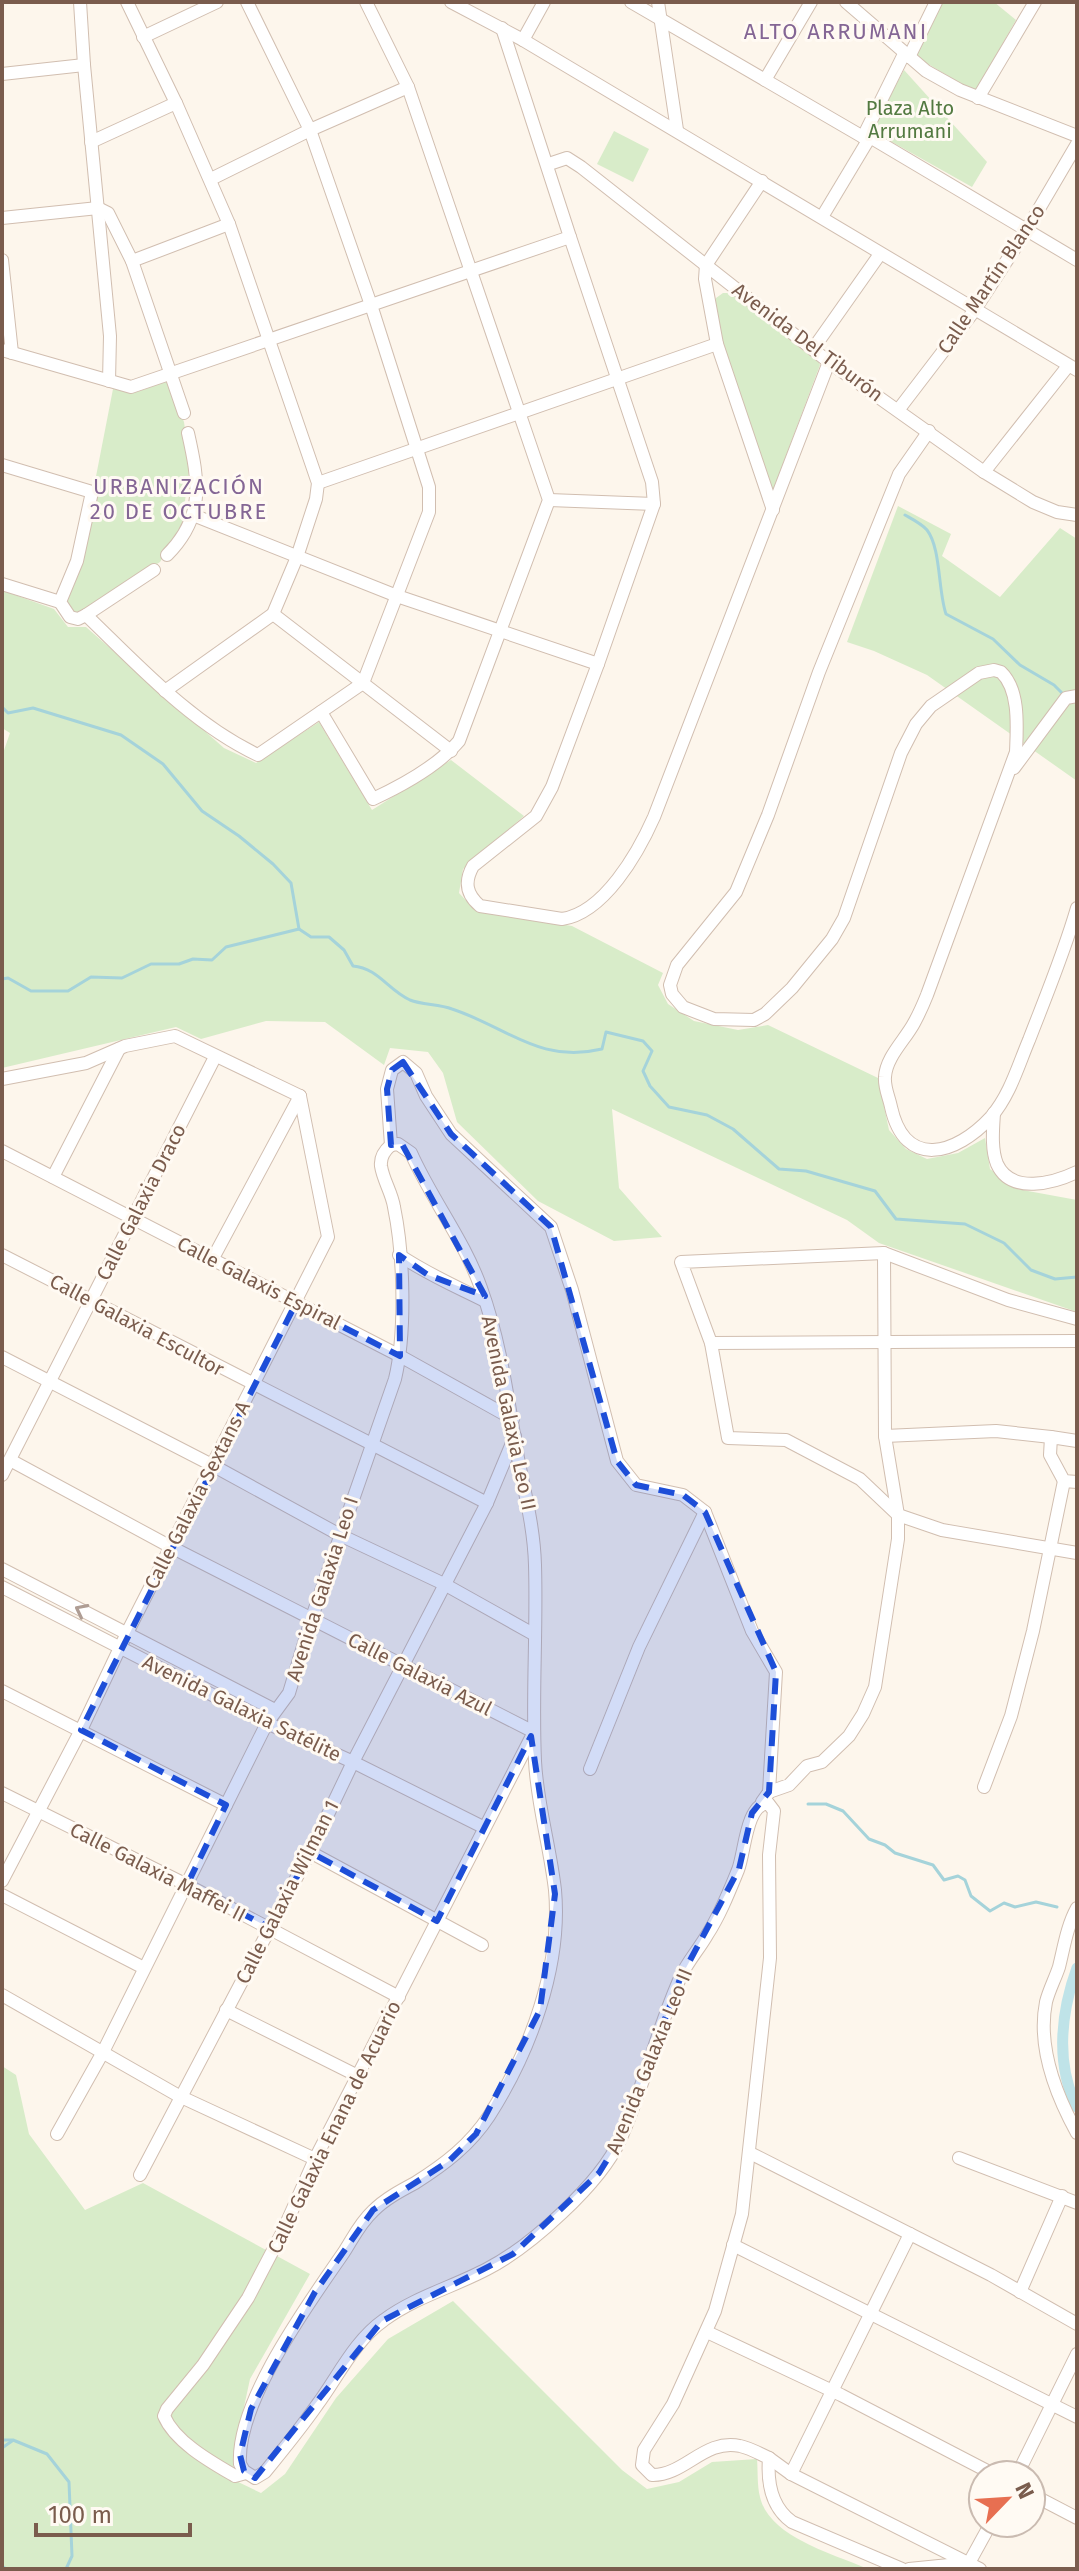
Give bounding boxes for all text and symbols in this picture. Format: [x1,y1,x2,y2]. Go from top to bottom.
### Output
district label: ALTO ARRUMANI [744,18,928,45]
park label: Plaza Alto Arrumani [866,96,954,143]
street label: Calle Martín Blanco [932,200,1050,358]
street label: Avenida Del Tiburón [728,277,888,407]
district label: URBANIZACIÓN 20 DE OCTUBRE [90,473,268,525]
street label: Calle Galaxia Draco [91,1120,191,1284]
street label: Calle Galaxis Espiral [173,1231,345,1335]
street label: Calle Galaxia Escultor [46,1269,229,1381]
street label: Avenida Galaxia Leo II [477,1314,541,1512]
street label: Calle Galaxia Sextans A [139,1396,255,1593]
street label: Avenida Galaxia Leo I [281,1494,363,1684]
one-way arrow [75,1604,90,1620]
street label: Calle Galaxia Azul [344,1627,496,1721]
street label: Avenida Galaxia Satélite [139,1649,345,1767]
street label: Calle Galaxia Wilman 1 [230,1796,344,1988]
street label: Calle Galaxia Maffei II [66,1817,250,1927]
street label: Avenida Galaxia Leo II [601,1965,697,2157]
street label: Calle Galaxia Enana de Acuario [262,1997,406,2257]
north arrow [967,2459,1047,2539]
text: N [1009,2478,1040,2503]
scale bar [36,2487,190,2537]
text: 100 m [48,2501,112,2529]

